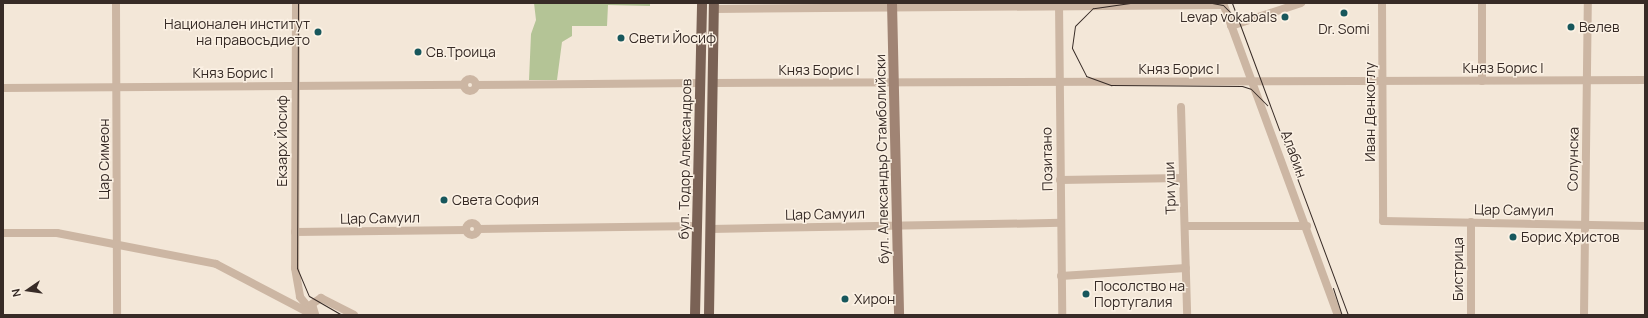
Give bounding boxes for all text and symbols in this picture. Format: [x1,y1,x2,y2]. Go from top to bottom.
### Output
marker: Dr. Somi [1338,7,1350,19]
place label: Levap vokabals [1180,9,1277,25]
marker: Levap vokabals [1280,12,1290,22]
place label: Национален институт на правосъдието [164,16,310,48]
place label: Велев [1579,19,1620,35]
place label: Dr. Somi [1318,21,1370,37]
marker: Велев [1566,22,1576,32]
marker: Национален институт на правосъдието [313,27,323,37]
place label: Свети Йосиф [629,30,716,46]
marker: Свети Йосиф [616,33,626,43]
place label: Св.Троица [426,44,496,60]
marker: Св.Троица [413,47,423,57]
street label: бул. Александър Стамболийски [872,54,892,264]
street label: Княз Борис I [1462,60,1544,76]
street label: Княз Борис I [1138,61,1220,77]
street label: Княз Борис I [778,62,860,78]
street label: Иван Денкоглу [1362,62,1378,162]
street label: Княз Борис I [192,65,274,81]
street label: бул. Тодор Александров [675,78,695,240]
street label: Екзарх Йосиф [274,95,290,187]
street label: Цар Симеон [96,118,112,200]
street label: Позитано [1038,127,1056,191]
street label: Солунска [1564,127,1582,191]
street label: Алабин [1278,128,1310,180]
street label: Три уши [1161,161,1179,215]
place label: Света София [452,192,539,208]
marker: Света София [439,195,449,205]
street label: Цар Самуил [1474,201,1554,219]
street label: Цар Самуил [785,205,865,223]
street label: Цар Самуил [340,209,420,227]
place label: Борис Христов [1521,229,1620,245]
marker: Борис Христов [1508,232,1518,242]
street label: Бистрица [1450,237,1466,301]
north arrow [8,270,48,310]
place label: Посолство на Португалия [1094,278,1185,310]
text: N [8,287,24,298]
marker: Посолство на Португалия [1081,289,1091,299]
place label: Хирон [854,291,895,307]
marker: Хирон [839,293,851,305]

